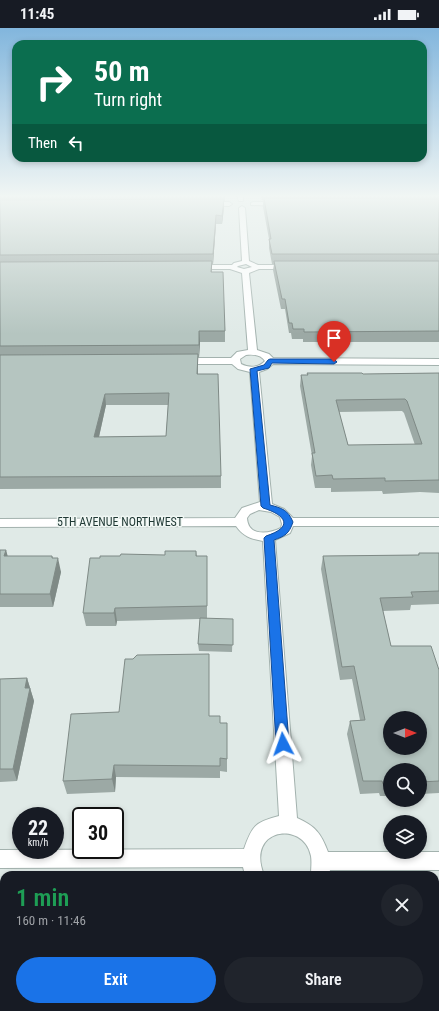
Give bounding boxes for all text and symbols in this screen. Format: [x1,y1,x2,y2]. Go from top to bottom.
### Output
text: 11:45 [20,5,54,23]
text: 50 m [94,55,150,88]
icon: right [28,56,80,108]
text: Turn right [94,89,162,110]
icon: left [65,132,87,154]
text: Then [28,134,57,152]
pin [317,321,351,362]
icon: arrive [323,327,345,349]
street label: 5TH AVENUE NORTHWEST [57,515,183,529]
north arrow [383,711,427,755]
map controls [383,711,427,859]
position arrow [262,723,304,765]
button: search [383,763,427,807]
speed limit sign: 30 [72,807,124,859]
button: layers [383,815,427,859]
text: 22 [28,816,48,840]
text: km/h [28,837,48,848]
text: 1 min [16,884,69,912]
button: close [381,884,423,926]
text: 160 m · 11:46 [16,913,86,928]
button: Exit [16,957,216,1003]
button: Share [224,957,423,1003]

